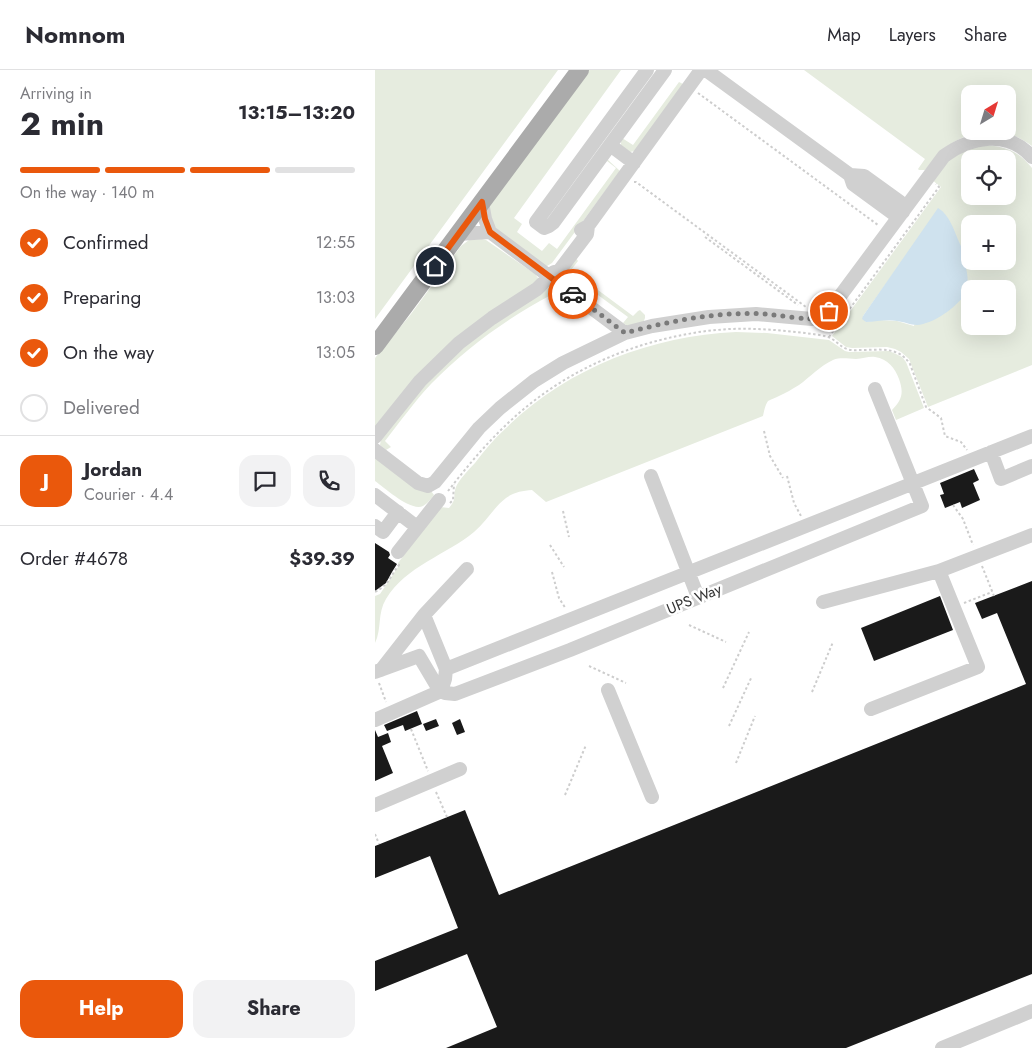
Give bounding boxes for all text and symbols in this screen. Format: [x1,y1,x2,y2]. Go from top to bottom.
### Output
text: Nomnom [25,17,126,52]
text: Map [827,22,861,48]
text: Layers [889,22,936,48]
text: Share [964,22,1007,48]
text: Arriving in [20,82,92,105]
north arrow [961,85,1016,140]
map controls [961,85,1016,335]
text: 13:15–13:20 [238,99,355,126]
text: 2 min [20,101,104,147]
button: locate [961,150,1016,205]
text: On the way · 140 m [20,181,154,204]
button: + [961,215,1016,270]
icon: check [20,229,48,257]
text: Confirmed [63,229,149,256]
text: 12:55 [316,231,355,254]
pin [414,245,456,287]
icon: home [421,252,449,280]
courier [548,269,598,319]
icon: car [559,280,587,308]
button: − [961,280,1016,335]
icon: check [20,284,48,312]
text: Preparing [63,284,141,311]
text: 13:03 [316,286,355,309]
pin [808,290,850,332]
icon: bag [815,297,843,325]
icon: check [20,339,48,367]
text: On the way [63,339,154,366]
text: 13:05 [316,341,355,364]
text: Delivered [63,394,140,421]
button: chat [239,455,291,507]
button: phone [303,455,355,507]
text: Jordan [84,456,142,483]
text: J [43,467,49,494]
text: Courier · 4.4 [84,483,173,506]
text: Order #4678 [20,545,128,572]
text: $39.39 [289,545,355,572]
street label: UPS Way [663,578,725,620]
button: Help [20,980,183,1038]
button: Share [193,980,355,1038]

